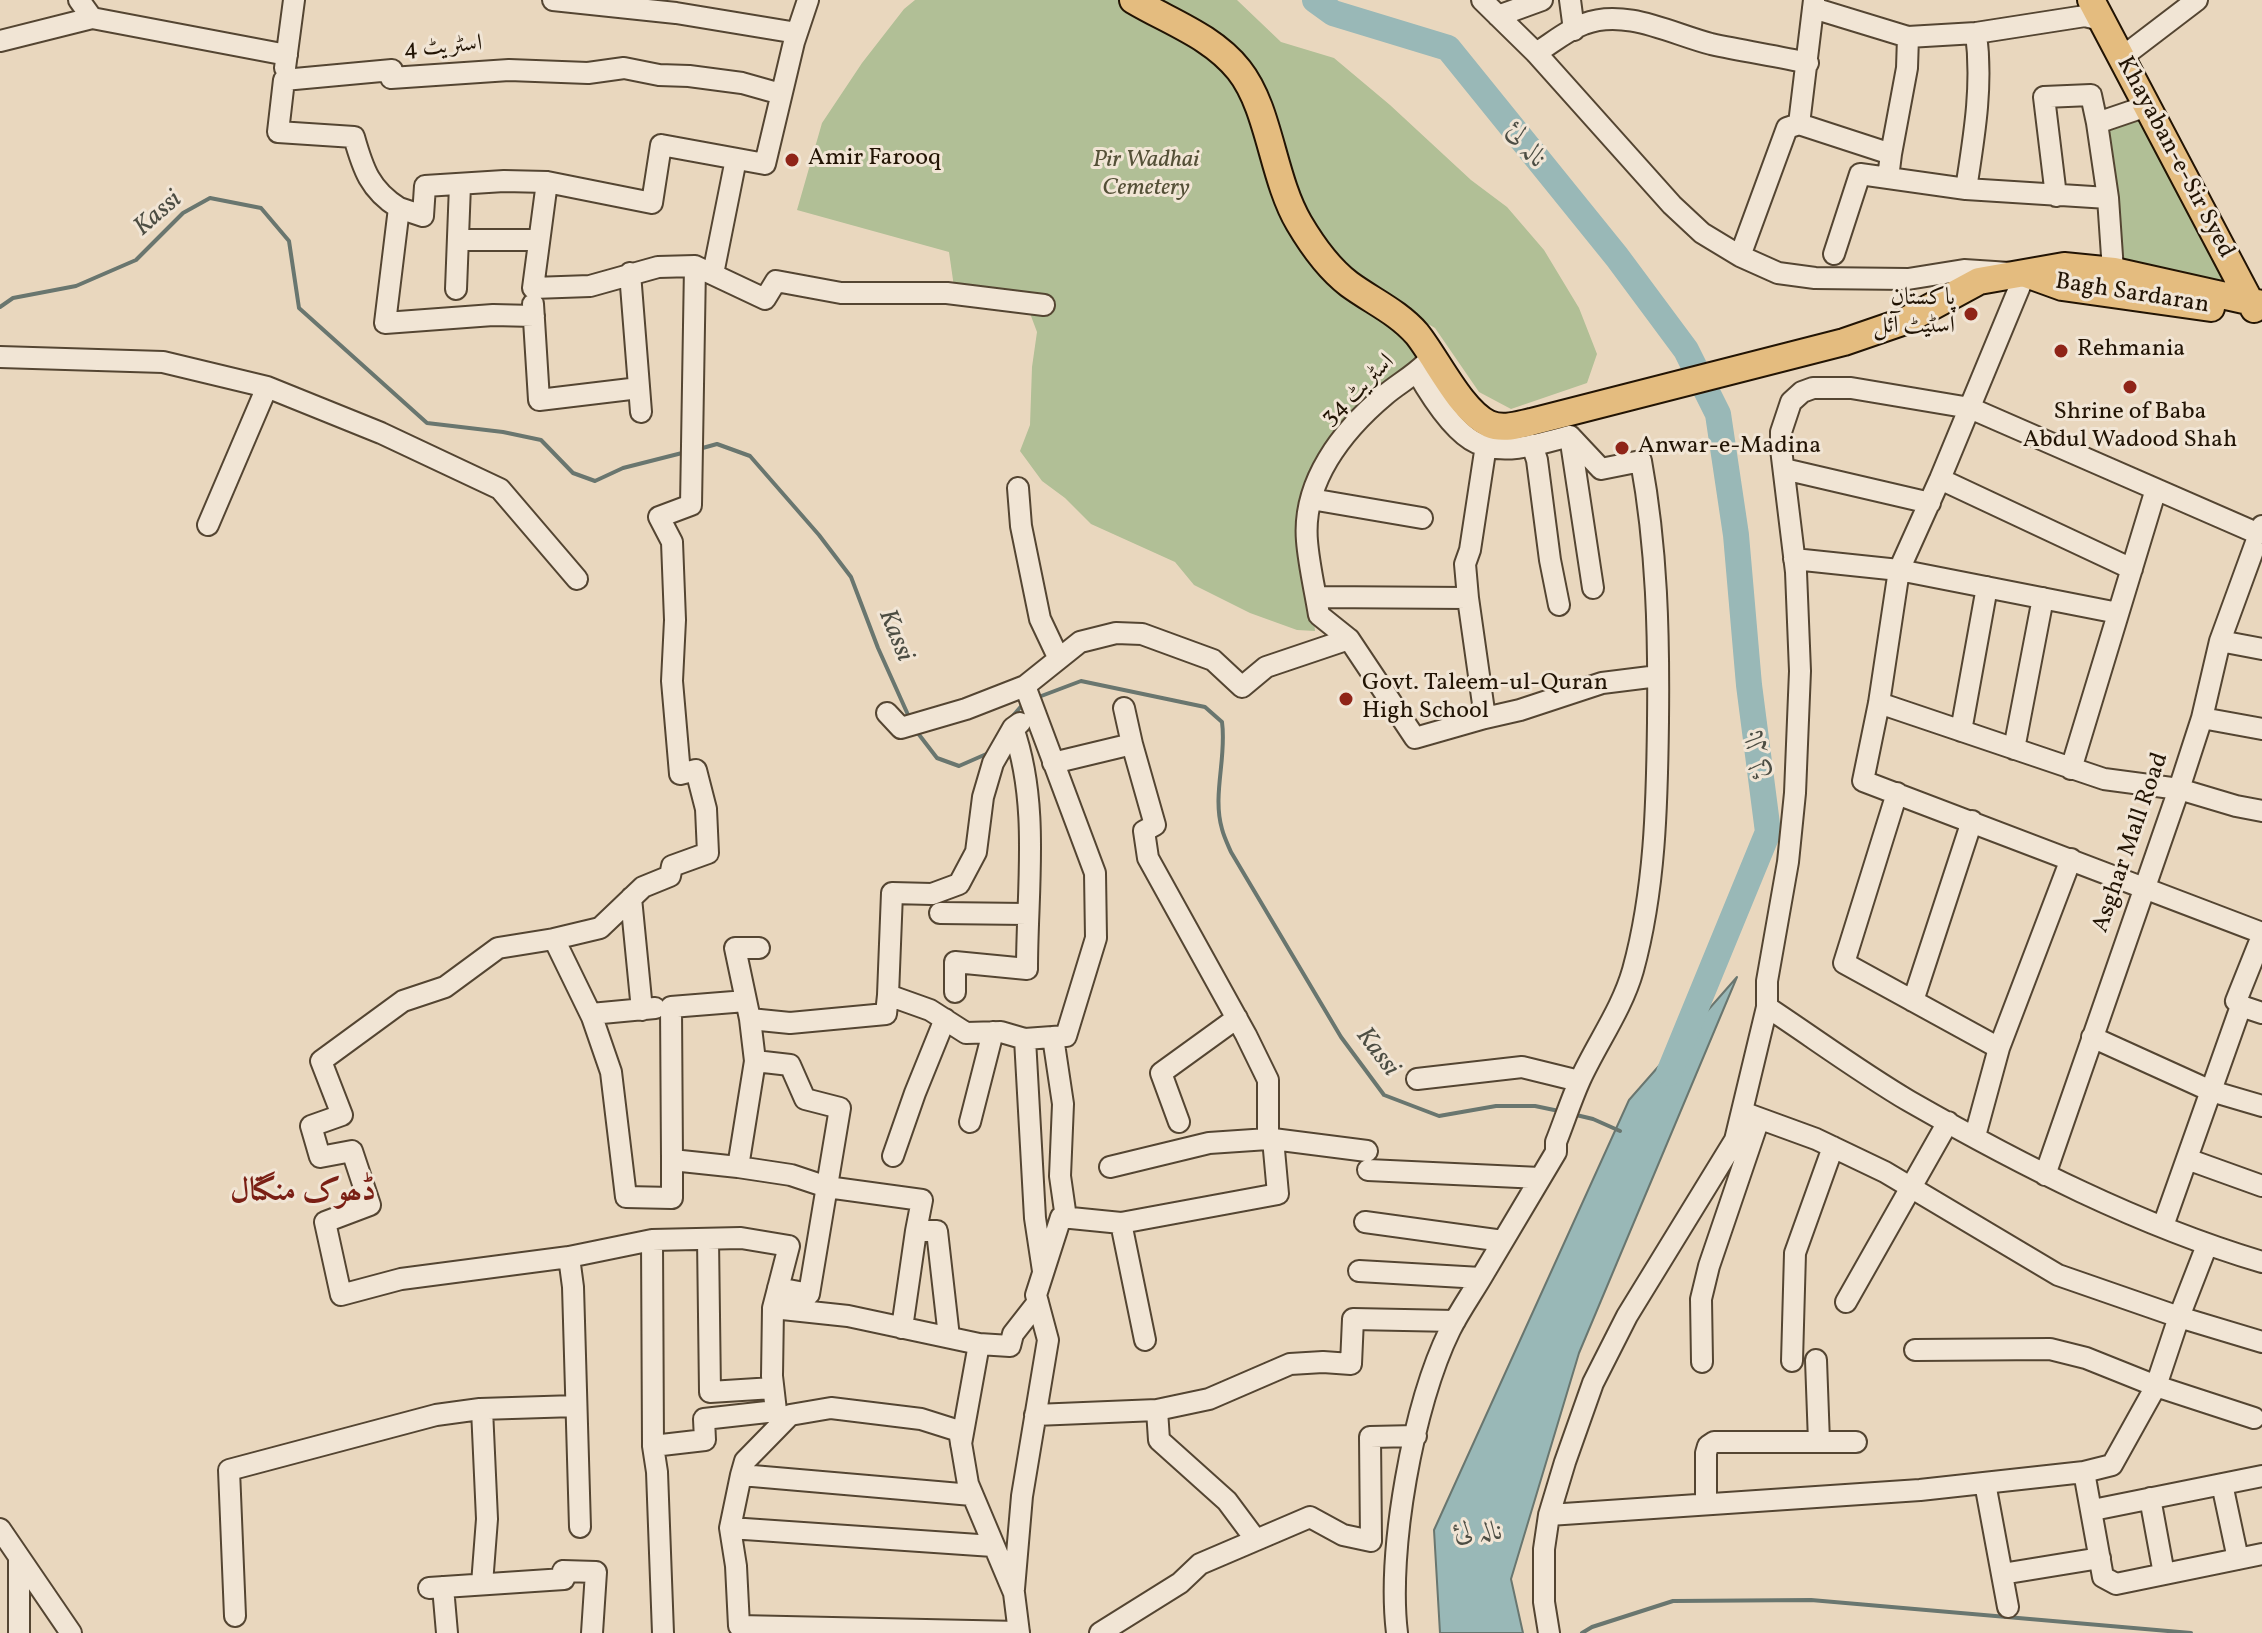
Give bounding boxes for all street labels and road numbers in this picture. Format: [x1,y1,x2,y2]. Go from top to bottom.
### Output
street label: اسٹریٹ 4 [403,31,483,65]
street label: Khayaban-e-Sir Syed [2109,52,2239,264]
street label: Bagh Sardaran [2053,269,2211,321]
street label: اسٹریٹ 34 [1316,349,1402,433]
street label: Asghar Mall Road [2088,749,2176,937]

